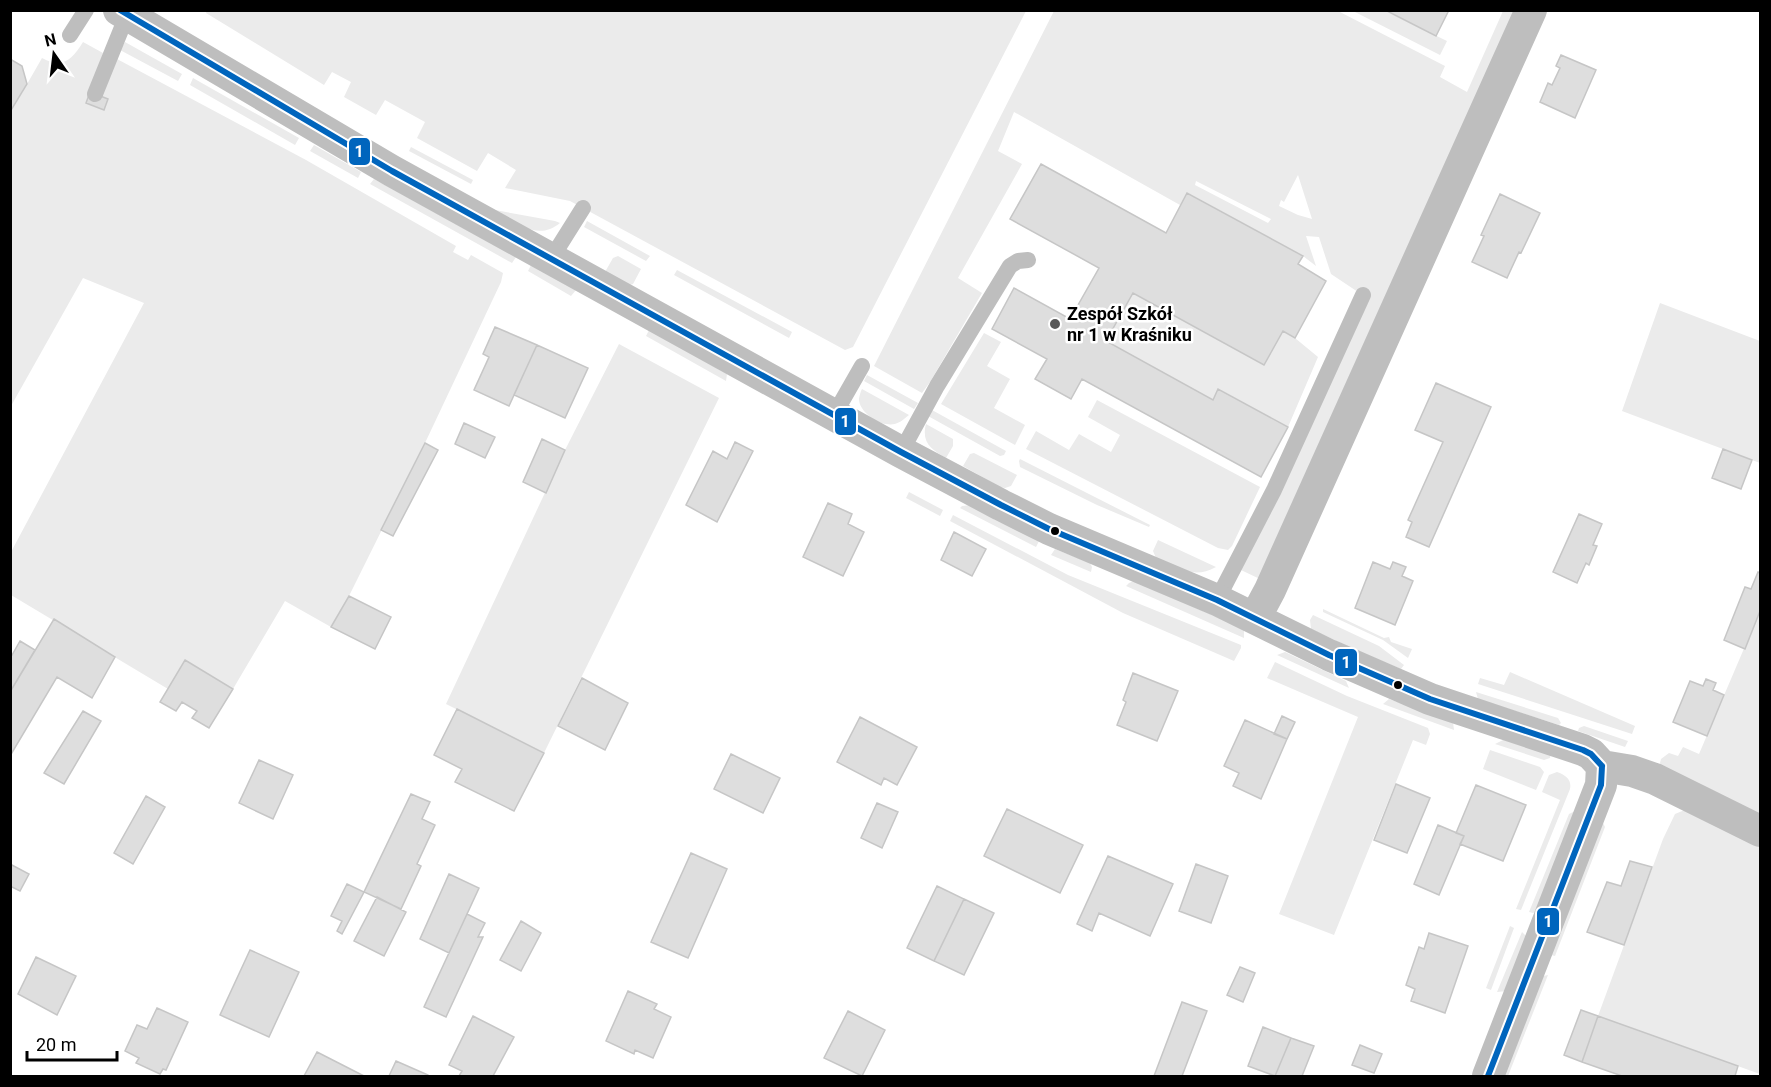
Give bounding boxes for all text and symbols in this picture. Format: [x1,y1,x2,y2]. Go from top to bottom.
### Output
north arrow [24,24,84,84]
text: N [43,29,58,51]
line badge: 1 [348,137,371,166]
text: 1 [354,142,364,161]
place label: Zespół Szkół nr 1 w Kraśniku [1067,303,1192,345]
marker: Zespół Szkół nr 1 w Kraśniku [1048,317,1062,331]
line badge: 1 [834,407,857,436]
text: 1 [840,412,850,431]
unlabelled marker [1049,525,1061,537]
line badge: 1 [1334,648,1358,677]
text: 1 [1341,653,1351,672]
unlabelled marker [1392,679,1404,691]
line badge: 1 [1536,907,1560,936]
text: 1 [1543,912,1553,931]
scale bar [27,1024,117,1062]
text: 20 m [36,1034,76,1055]

